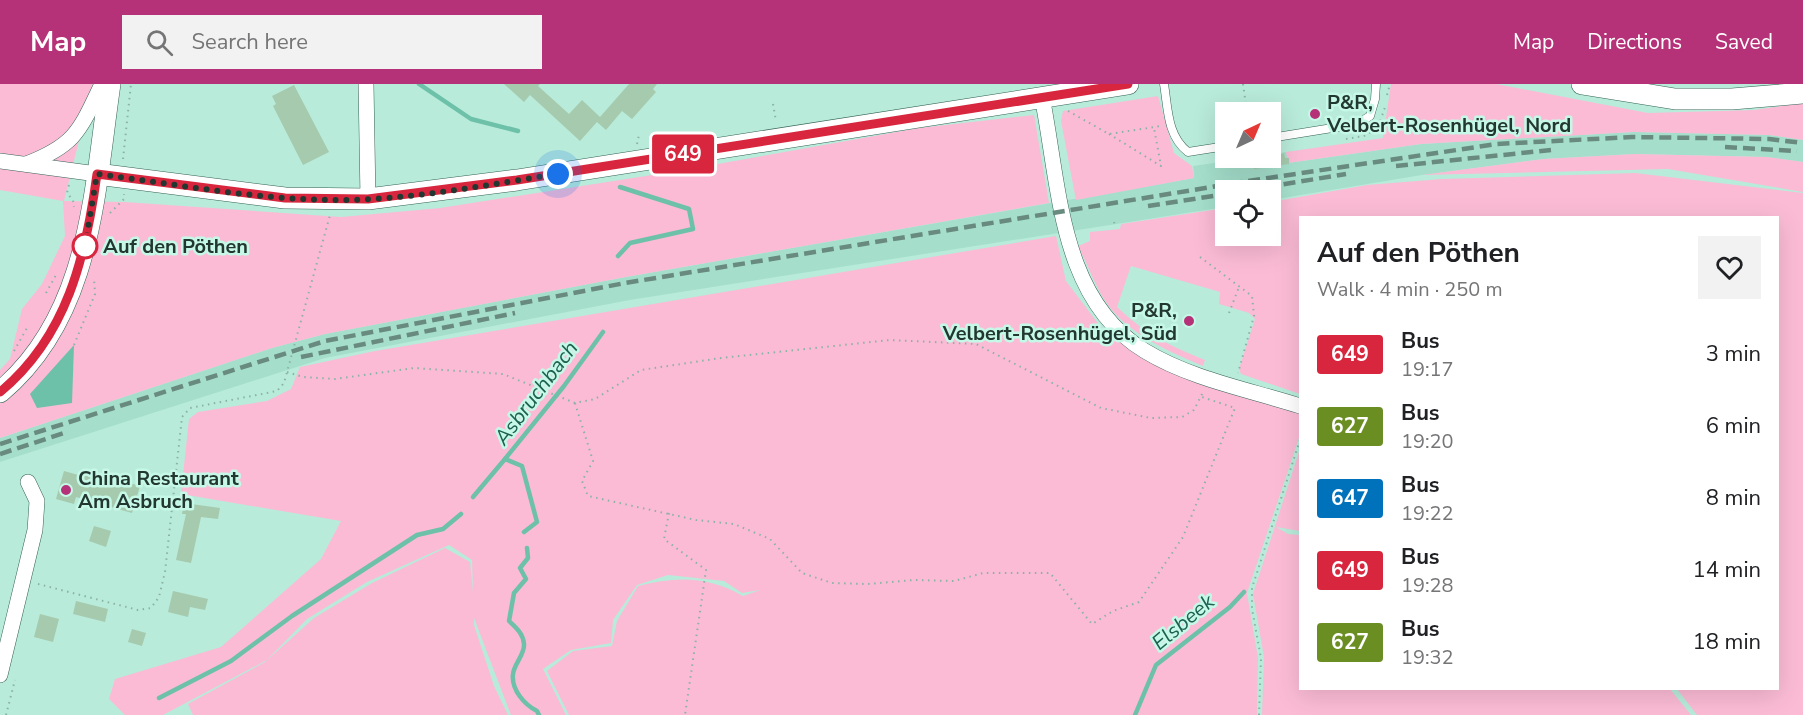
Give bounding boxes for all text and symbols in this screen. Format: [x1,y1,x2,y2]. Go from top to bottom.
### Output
search box [122,15,542,69]
text: Map [30,23,86,61]
icon: search [143,26,176,59]
text: Search here [191,27,308,57]
text: Map [1513,28,1554,56]
text: Directions [1587,28,1682,56]
text: Saved [1715,28,1773,56]
place label: P&R, Velbert-Rosenhügel, Nord [1326,89,1571,139]
north arrow [1215,102,1281,168]
map controls [1215,102,1281,246]
marker: P&R, Velbert-Rosenhügel, Nord [1308,107,1322,121]
line badge: 649 [648,134,718,174]
text: 649 [664,140,702,168]
your location [543,159,573,189]
button: locate [1215,180,1281,246]
marker: Auf den Pöthen [72,233,98,259]
place label: Auf den Pöthen [103,233,248,260]
text: Auf den Pöthen [1317,234,1520,272]
button: heart [1698,236,1761,299]
text: Walk · 4 min · 250 m [1317,276,1503,303]
place label: P&R, Velbert-Rosenhügel, Süd [942,297,1177,347]
marker: P&R, Velbert-Rosenhügel, Süd [1182,314,1196,328]
text: Bus [1401,326,1440,356]
water label: Asbruchbach [487,335,584,452]
text: 3 min [1706,339,1761,369]
text: 649 [1331,340,1369,368]
text: 19:17 [1401,356,1454,383]
text: Bus [1401,398,1440,428]
text: 6 min [1706,411,1761,441]
text: 627 [1331,412,1369,440]
text: 19:20 [1401,428,1454,455]
place label: China Restaurant Am Asbruch [78,465,239,515]
text: Bus [1401,470,1440,500]
marker: China Restaurant Am Asbruch [59,483,73,497]
text: 8 min [1706,483,1761,513]
text: 647 [1331,484,1369,512]
text: 19:22 [1401,500,1454,527]
text: Bus [1401,542,1440,572]
text: 14 min [1693,555,1761,585]
text: 649 [1331,556,1369,584]
text: 19:28 [1401,572,1454,599]
water label: Elsbeek [1146,587,1221,656]
text: Bus [1401,614,1440,644]
text: 18 min [1693,627,1761,657]
text: 627 [1331,628,1369,656]
text: 19:32 [1401,644,1454,671]

